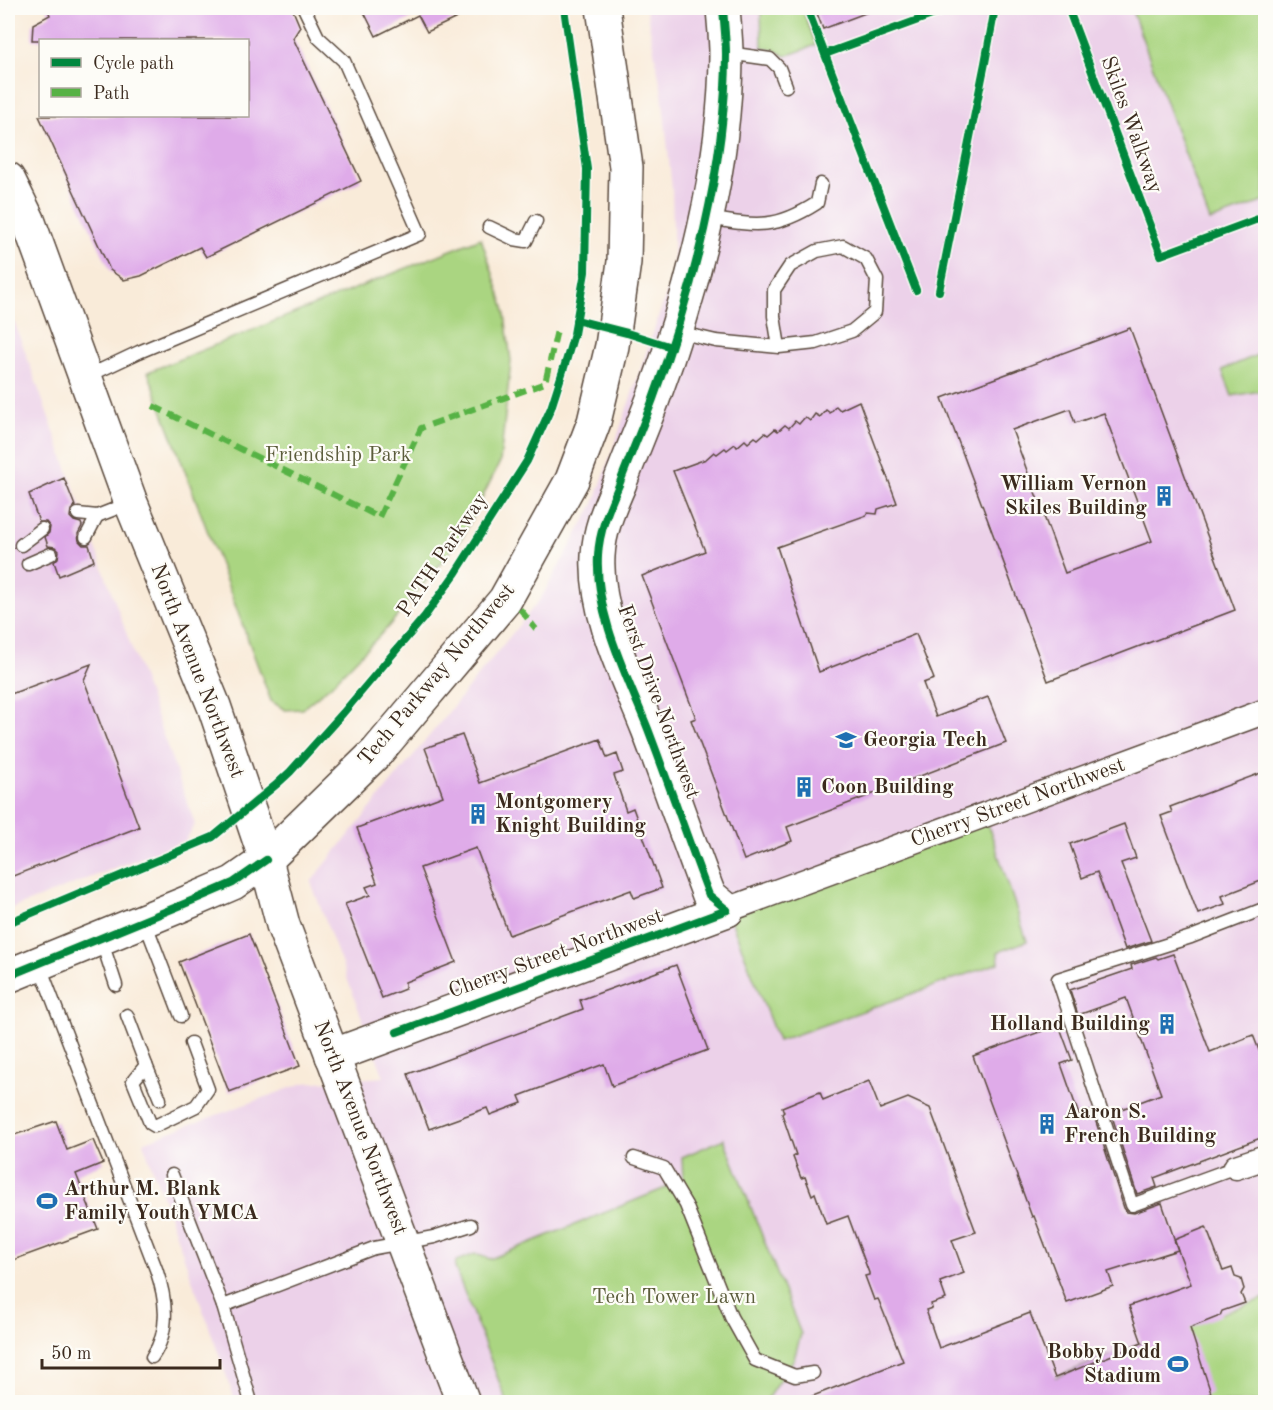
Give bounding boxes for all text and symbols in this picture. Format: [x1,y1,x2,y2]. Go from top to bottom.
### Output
legend [39,39,249,117]
street label: Skiles Walkway [1096,54,1166,196]
text: Cycle path [93,55,174,73]
text: Path [93,85,130,103]
park label: Friendship Park [265,445,411,466]
place label: William Vernon Skiles Building [1000,474,1147,519]
building icon: William Vernon Skiles Building [1152,484,1176,508]
street label: PATH Parkway [394,489,492,621]
street label: North Avenue Northwest [146,561,248,781]
street label: Tech Parkway Northwest [355,580,519,770]
street label: Ferst Drive Northwest [613,602,703,802]
school or university icon: Georgia Tech [834,728,858,752]
place label: Georgia Tech [863,730,988,751]
street label: Cherry Street Northwest [908,754,1128,852]
building icon: Coon Building [792,775,816,799]
place label: Coon Building [821,777,954,798]
place label: Montgomery Knight Building [495,792,646,837]
building icon: Montgomery Knight Building [466,802,490,826]
street label: Cherry Street Northwest [446,905,666,1003]
building icon: Holland Building [1155,1012,1179,1036]
place label: Holland Building [990,1014,1150,1035]
street label: North Avenue Northwest [309,1018,411,1238]
place label: Aaron S. French Building [1064,1102,1217,1147]
building icon: Aaron S. French Building [1035,1112,1059,1136]
place label: Arthur M. Blank Family Youth YMCA [64,1179,259,1224]
sports icon: Arthur M. Blank Family Youth YMCA [35,1189,59,1213]
park label: Tech Tower Lawn [592,1287,756,1308]
scale bar [42,1332,220,1370]
place label: Bobby Dodd Stadium [1047,1342,1161,1387]
text: 50 m [51,1345,91,1363]
sports icon: Bobby Dodd Stadium [1166,1352,1190,1376]

